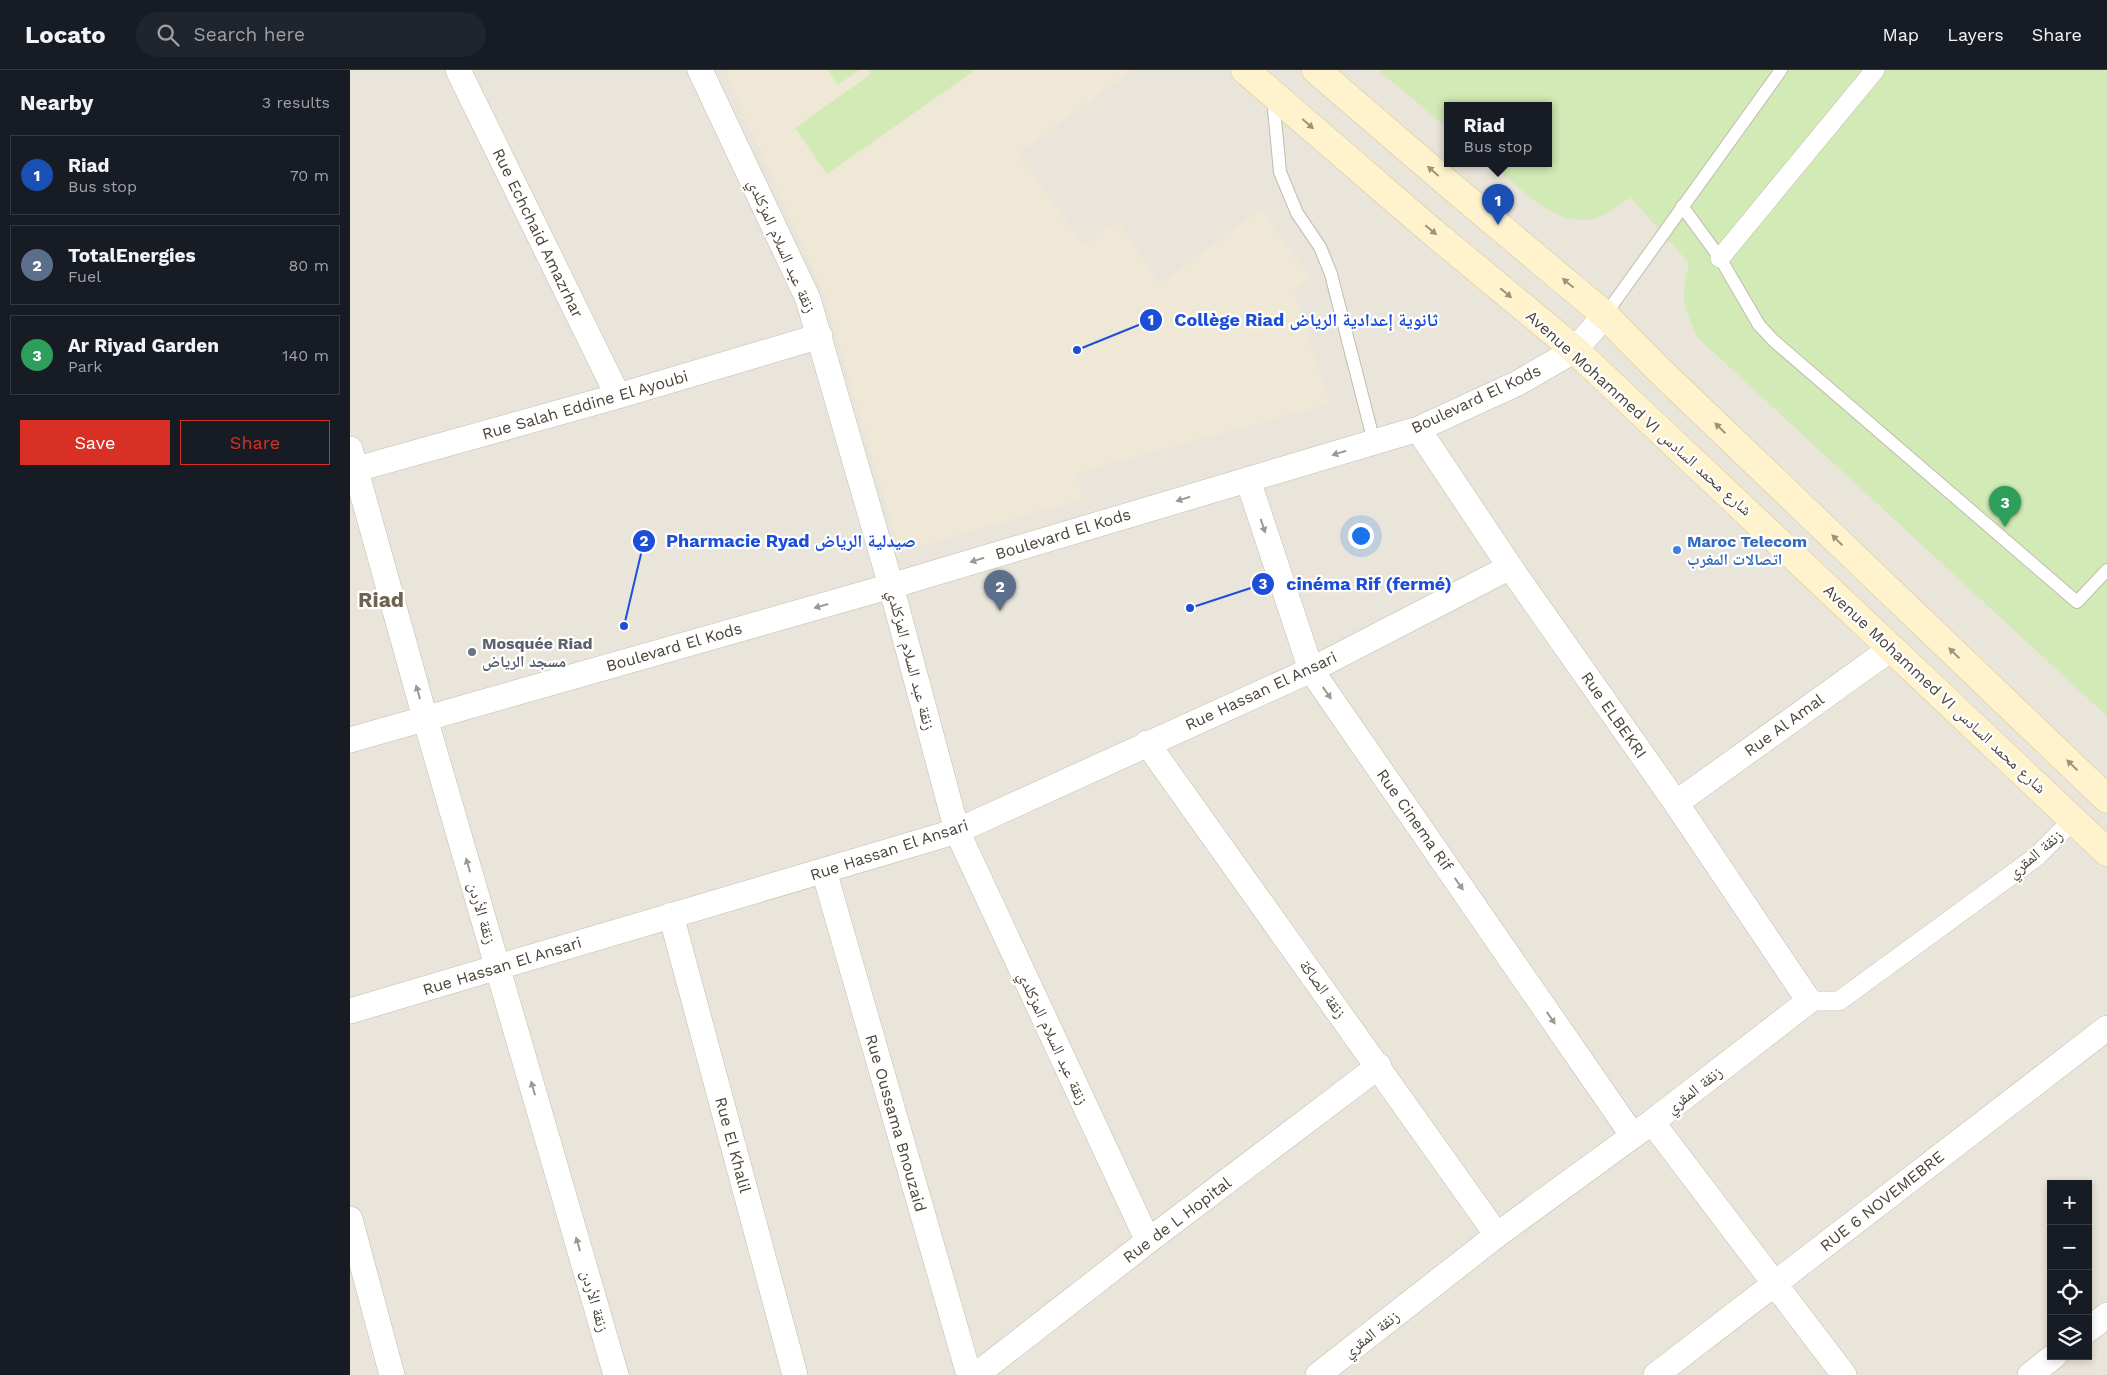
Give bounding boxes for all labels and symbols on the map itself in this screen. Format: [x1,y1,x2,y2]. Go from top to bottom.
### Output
one-way arrow [1302,119,1315,130]
street label: Rue Echchaid Amazrhar [489,145,588,321]
one-way arrow [1427,166,1440,177]
street label: زنقة عبد السلام المزكلدي [741,176,820,317]
pin: 1 [1482,184,1514,225]
one-way arrow [1425,225,1438,236]
one-way arrow [1561,278,1574,289]
one-way arrow [1499,287,1512,298]
callout: Collège Riad ثانوية إعدادية الرياض [1139,303,1448,336]
street label: Avenue Mohammed VI شارع محمد السادس [1521,306,1756,520]
text: Collège Riad ثانوية إعدادية الرياض [1174,309,1438,331]
text: 1 [1148,311,1154,329]
street label: Boulevard El Kods [1408,361,1544,437]
street label: Rue Salah Eddine El Ayoubi [480,366,690,444]
one-way arrow [1714,422,1726,434]
one-way arrow [1331,449,1346,457]
pin: 3 [1989,486,2021,527]
one-way arrow [1175,495,1190,503]
street label: Boulevard El Kods [993,504,1133,564]
one-way arrow [1259,519,1267,534]
your location [1348,523,1374,549]
callout: Pharmacie Ryad صيدلية الرياض [631,524,926,557]
text: Pharmacie Ryad صيدلية الرياض [666,530,916,552]
text: 2 [640,532,649,550]
place label: Maroc Telecom اتصالات المغرب [1687,532,1807,569]
one-way arrow [1831,534,1843,546]
marker: Maroc Telecom اتصالات المغرب [1671,544,1683,556]
one-way arrow [969,557,984,565]
callout: cinéma Rif (fermé) [1251,567,1462,600]
pin: 2 [984,570,1016,611]
text: cinéma Rif (fermé) [1286,573,1452,594]
text: 3 [1259,575,1268,593]
street label: Avenue Mohammed VI شارع محمد السادس [1819,581,2050,798]
district label: Riad [358,587,404,612]
street label: زنقة عبد السلام المزكلدي [880,588,939,733]
one-way arrow [813,602,828,610]
street label: Boulevard El Kods [604,618,744,676]
place label: Mosquée Riad مسجد الرياض [482,634,593,671]
marker: Mosquée Riad مسجد الرياض [466,646,478,658]
one-way arrow [1949,647,1961,659]
street label: Rue Hassan El Ansari [1182,648,1340,734]
street label: Rue ELBEKRI [1577,668,1651,762]
one-way arrow [413,685,421,700]
one-way arrow [1322,686,1332,700]
street label: Rue Al Amal [1740,690,1828,760]
one-way arrow [2066,759,2078,771]
street label: Rue Cinema Rif [1373,765,1458,875]
street label: Rue Hassan El Ansari [808,815,970,885]
street label: زنقة المقري [2004,826,2068,885]
one-way arrow [463,857,471,872]
one-way arrow [1454,878,1464,891]
street label: زنقة الأردن [463,880,500,947]
street label: Rue Hassan El Ansari [420,933,584,999]
street label: زنقة الصاكة [1296,956,1350,1022]
street label: زنقة عبد السلام المزكلدي [1011,969,1092,1109]
one-way arrow [1547,1011,1556,1025]
street label: Rue Oussama Bnouzaid [862,1032,930,1214]
street label: زنقة المقري [1662,1062,1728,1120]
one-way arrow [529,1081,537,1096]
street label: Rue El Khalil [711,1095,755,1195]
street label: RUE 6 NOVEMEBRE [1816,1147,1948,1255]
street label: Rue de L Hopital [1119,1173,1235,1267]
one-way arrow [574,1237,582,1252]
street label: زنقة الأردن [576,1268,613,1335]
street label: زنقة المقري [1339,1306,1405,1364]

